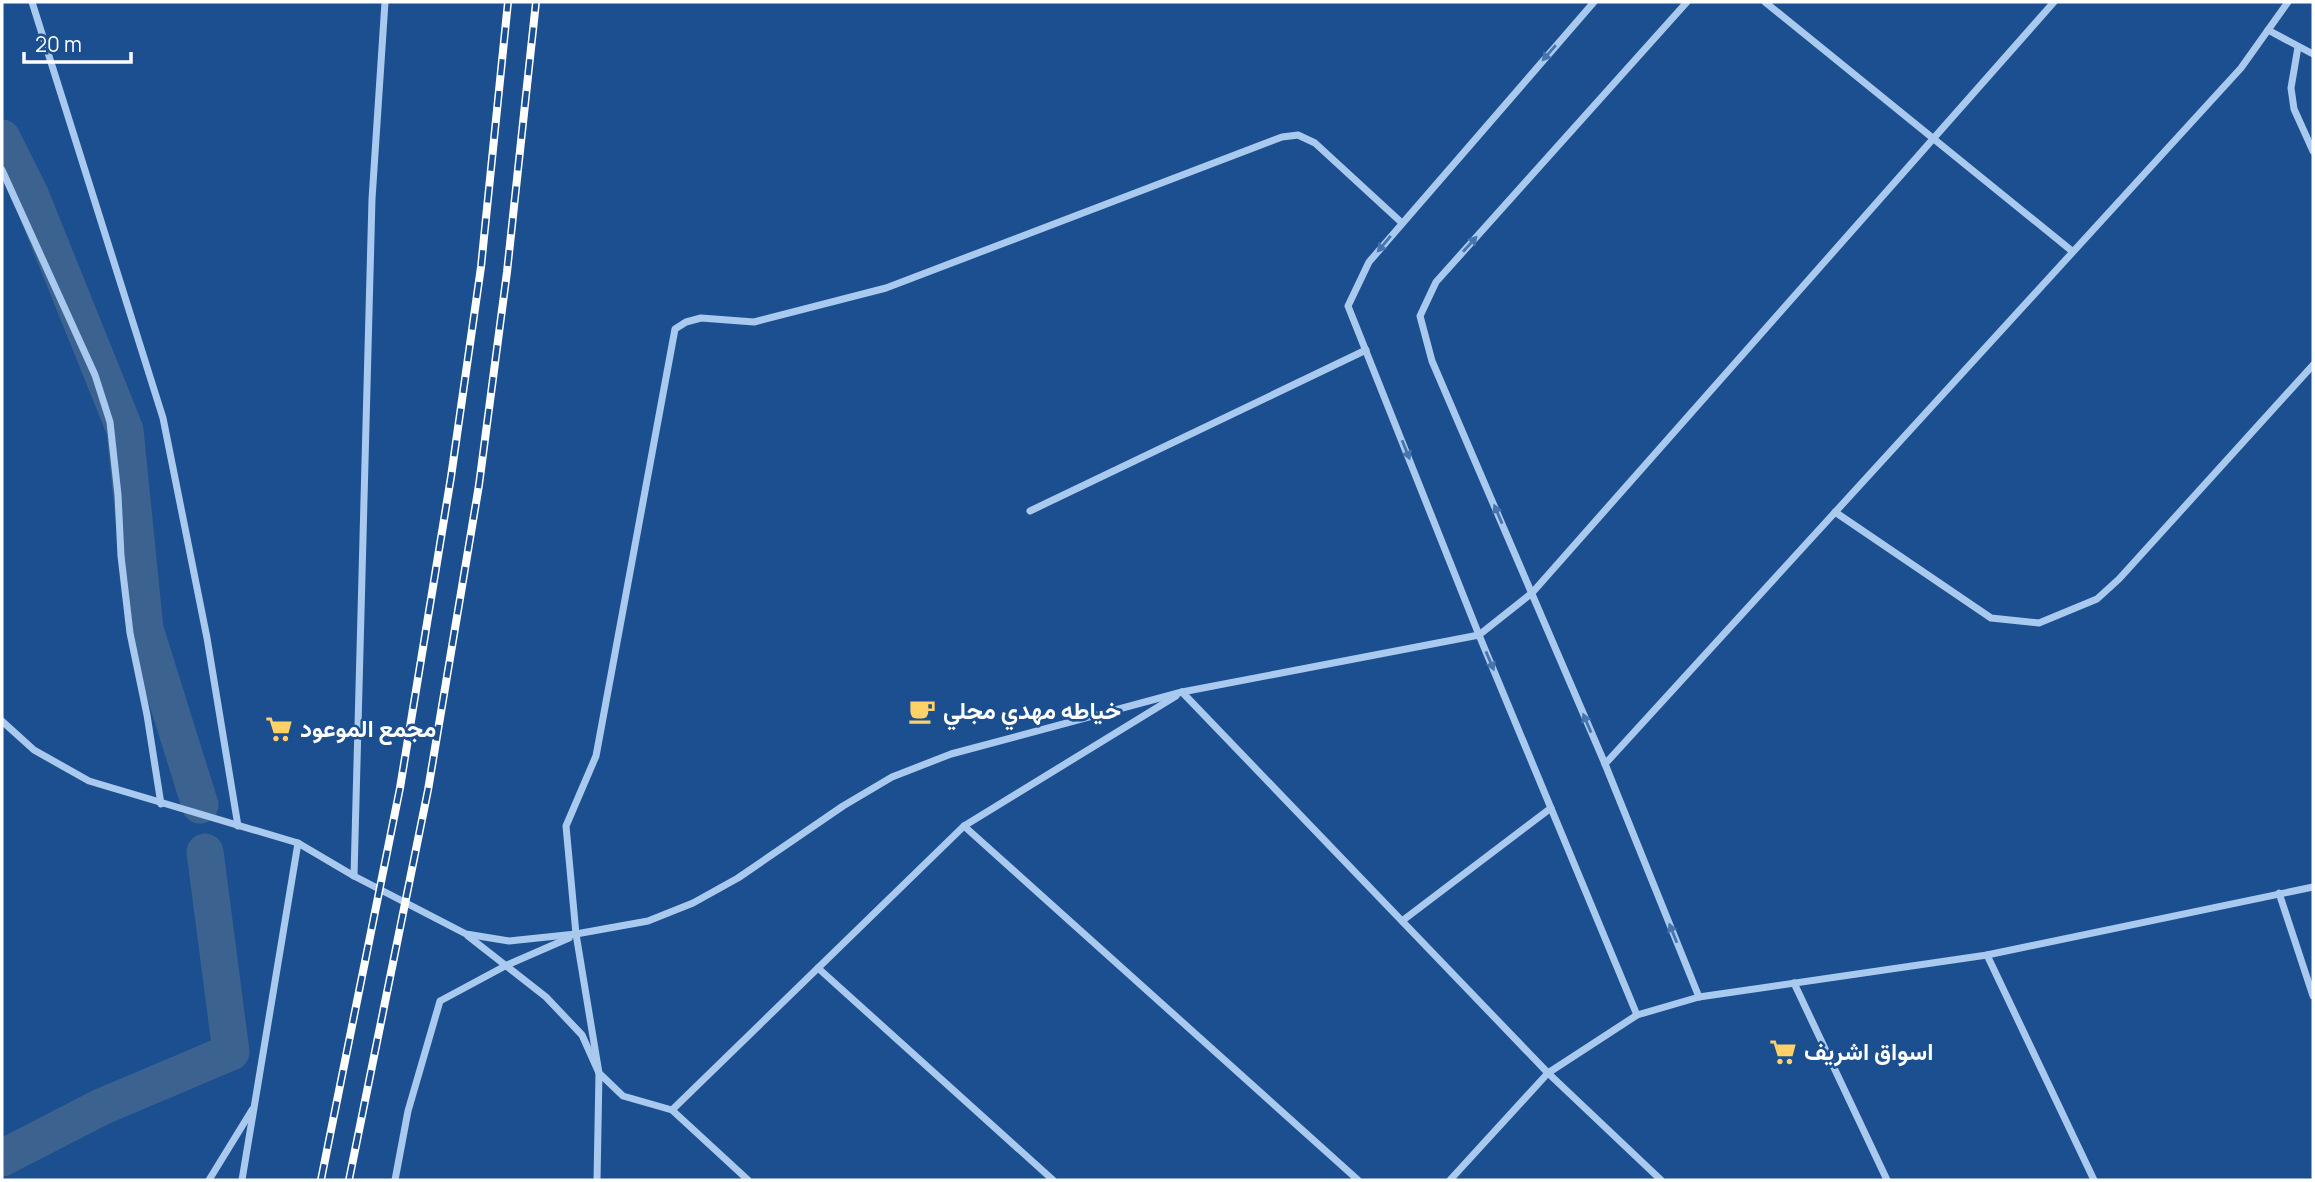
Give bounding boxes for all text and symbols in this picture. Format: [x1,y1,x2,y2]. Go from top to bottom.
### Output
scale bar [24,21,131,65]
text: 20 m [35,30,82,58]
one-way arrow [1542,45,1557,62]
one-way arrow [1377,235,1392,252]
one-way arrow [1461,236,1477,253]
one-way arrow [1400,440,1411,461]
one-way arrow [1492,503,1503,524]
one-way arrow [1485,651,1496,672]
place label: خياطه مهدي مجلي [943,693,1121,731]
cafe icon: خياطه مهدي مجلي [907,696,937,726]
place label: مجمع الموعود [300,711,436,746]
one-way arrow [1581,713,1593,733]
supermarket icon: مجمع الموعود [264,714,294,744]
one-way arrow [1668,923,1679,944]
place label: اسواق اشريف [1804,1034,1933,1067]
supermarket icon: اسواق اشريف [1768,1037,1798,1067]

